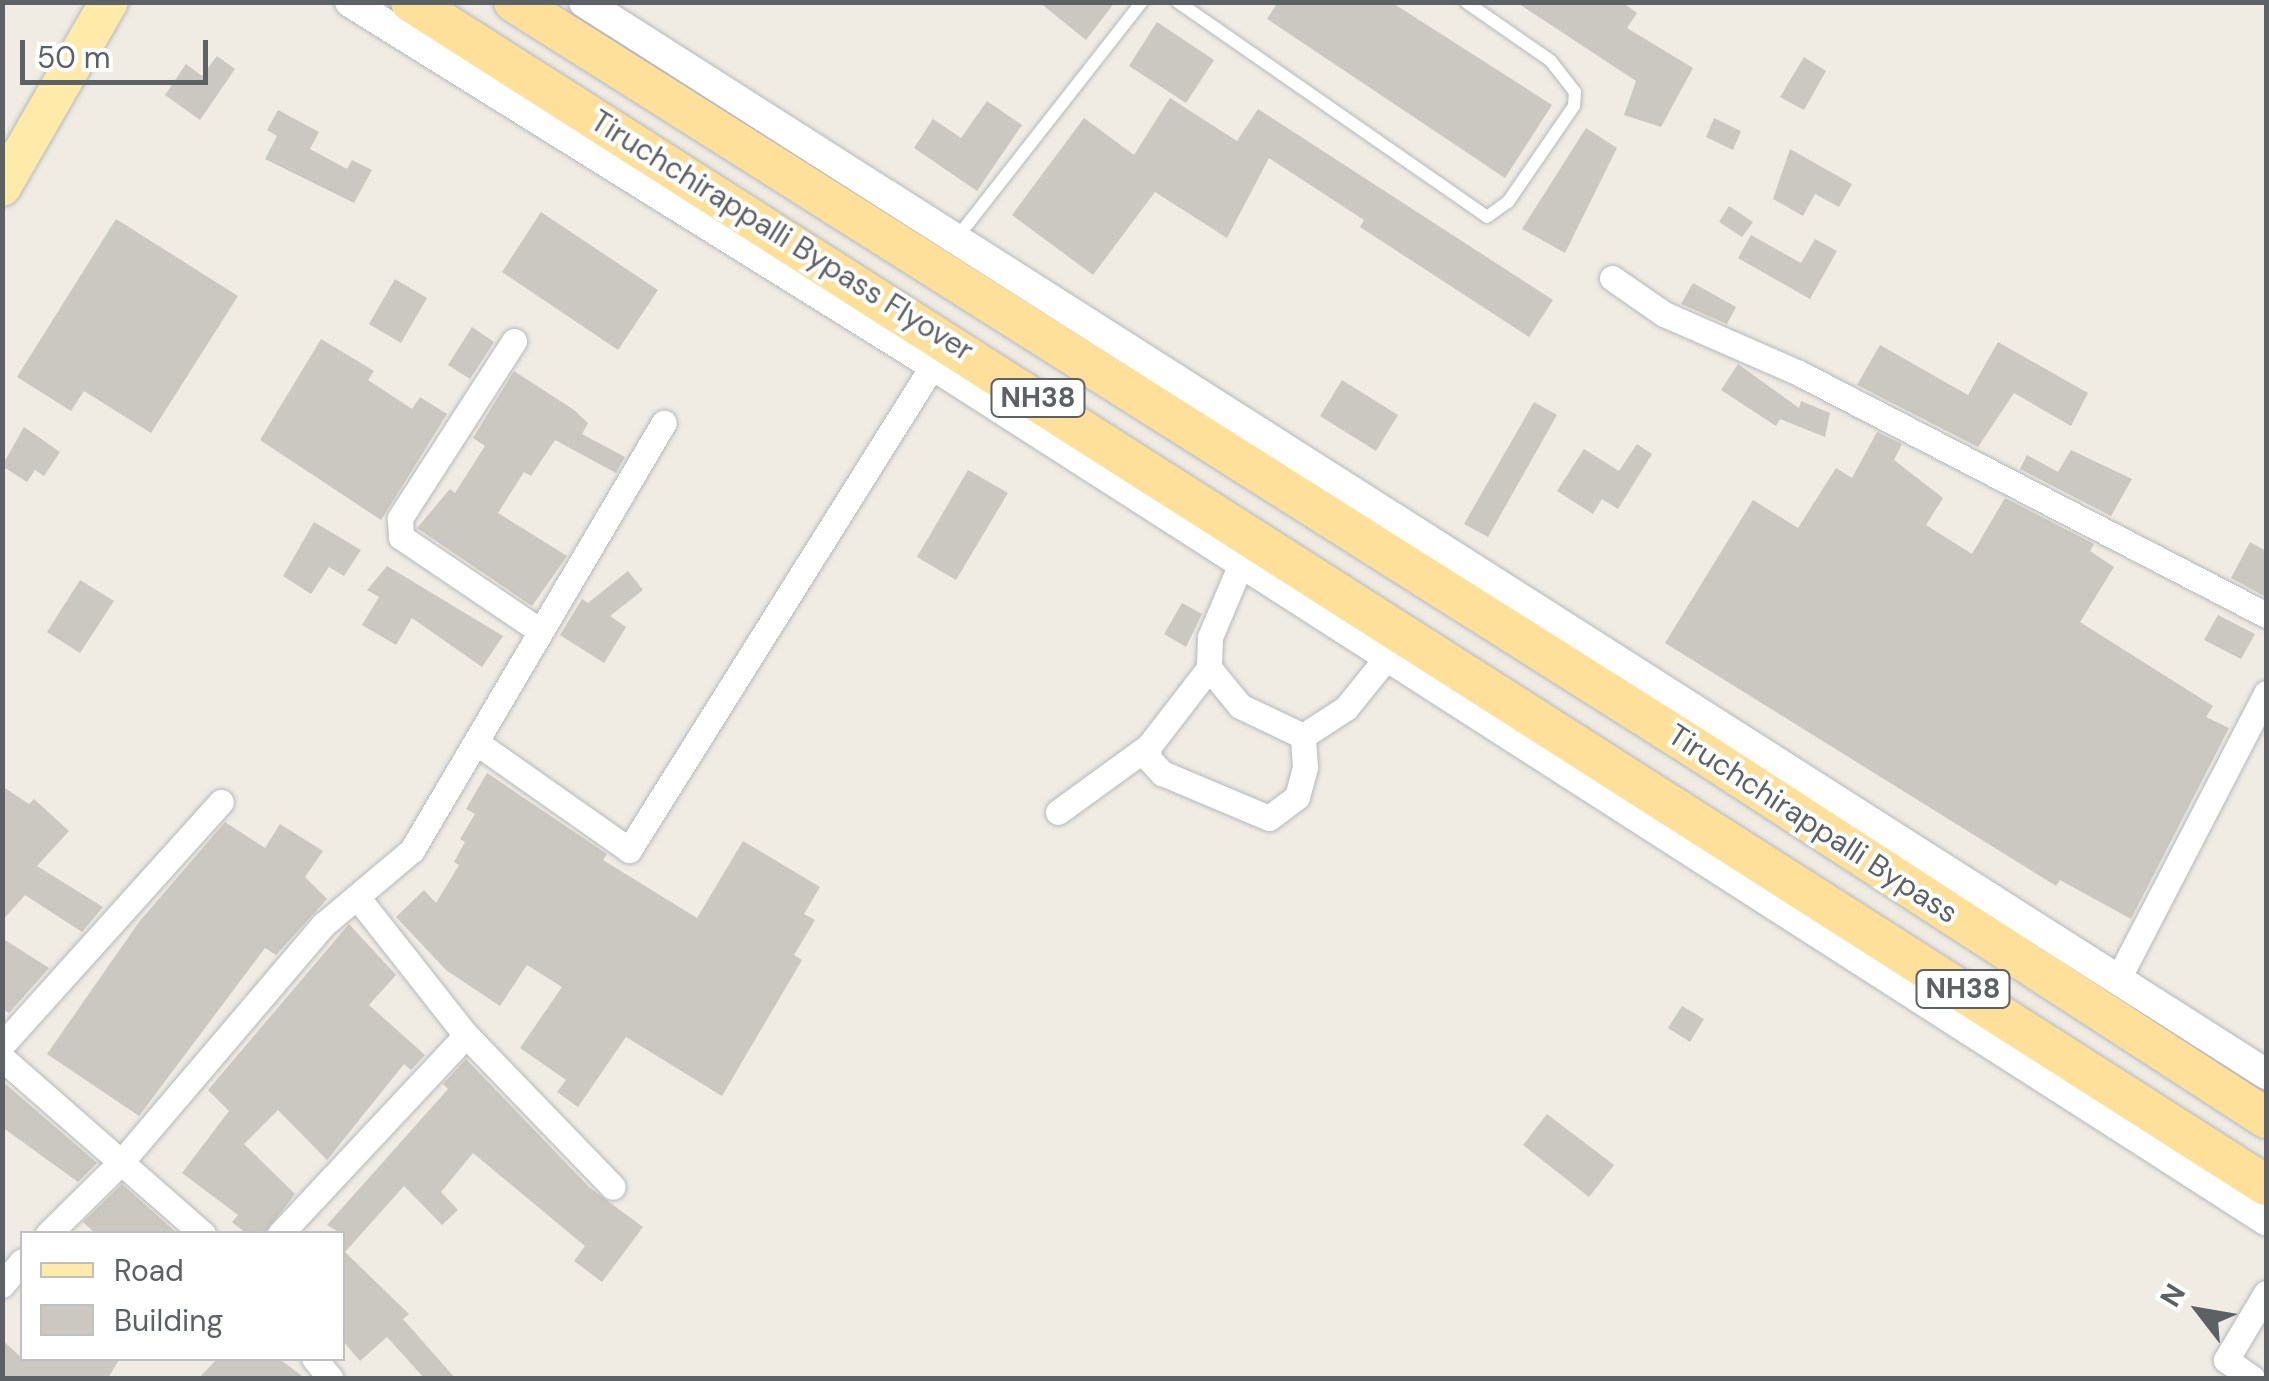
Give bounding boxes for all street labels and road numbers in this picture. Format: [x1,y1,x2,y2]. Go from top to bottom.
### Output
street label: Tiruchchirappalli Bypass Flyover [584,103,980,369]
road number: NH38 [988,375,1088,421]
street label: Tiruchchirappalli Bypass [1661,717,1965,931]
road number: NH38 [1913,966,2013,1012]

